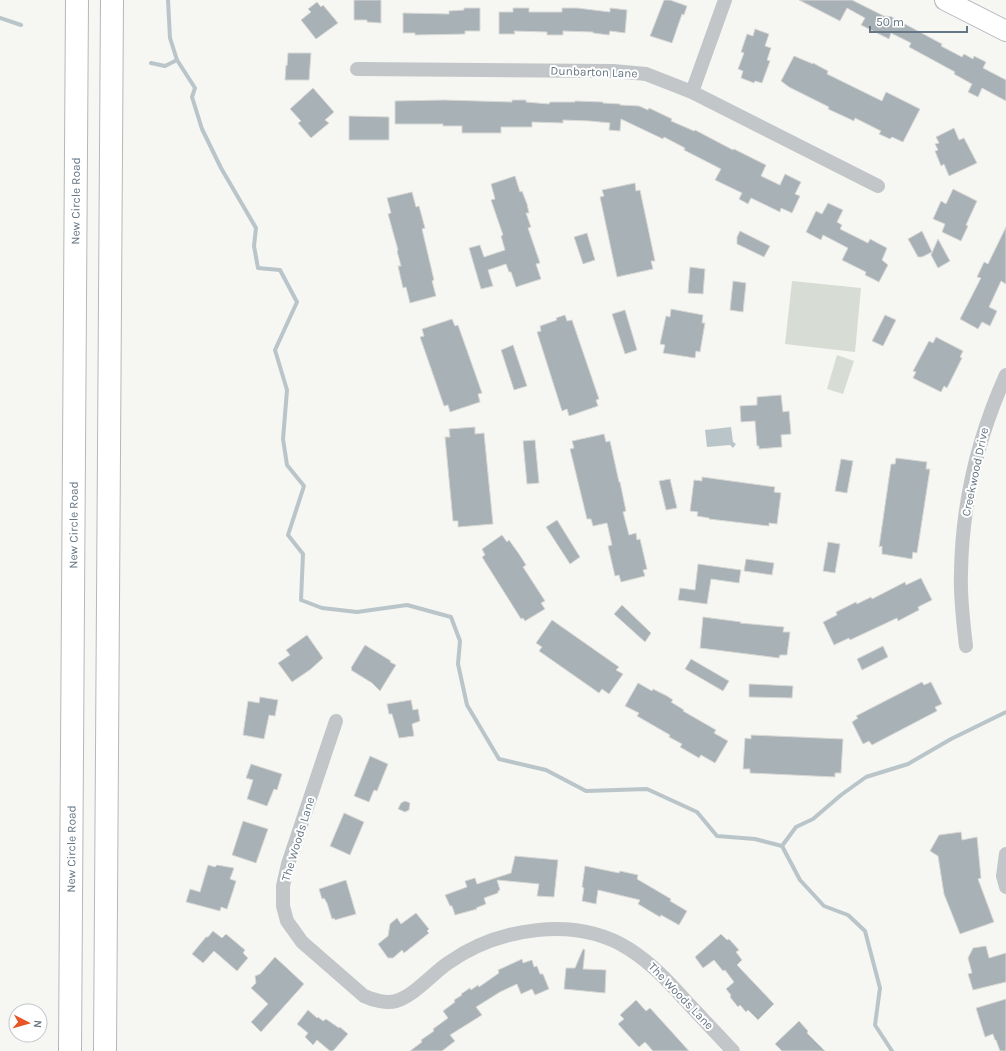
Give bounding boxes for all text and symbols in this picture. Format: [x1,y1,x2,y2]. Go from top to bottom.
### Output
scale bar [870,8,967,34]
text: 50 m [876,15,904,29]
street label: Dunbarton Lane [550,63,638,81]
street label: New Circle Road [68,157,83,245]
street label: Creekwood Drive [959,426,991,518]
street label: New Circle Road [66,481,81,569]
street label: The Woods Lane [278,795,318,883]
street label: New Circle Road [64,805,79,893]
street label: The Woods Lane [646,960,716,1032]
north arrow [8,1003,48,1043]
text: N [31,1019,44,1029]

